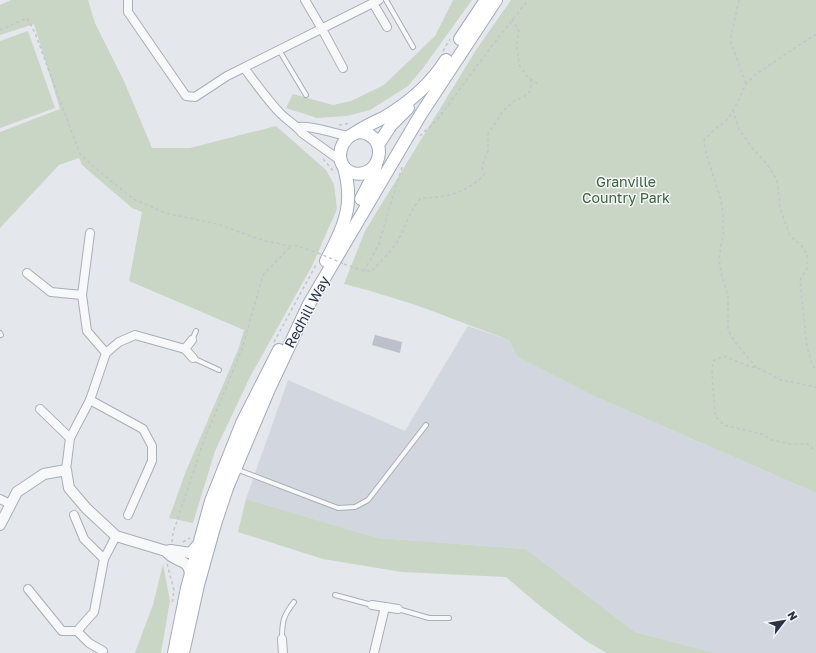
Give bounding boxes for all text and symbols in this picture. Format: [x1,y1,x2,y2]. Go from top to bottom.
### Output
park label: Granville Country Park [582,173,670,206]
street label: Redhill Way [280,273,333,351]
north arrow [764,601,804,641]
text: N [785,609,801,623]

